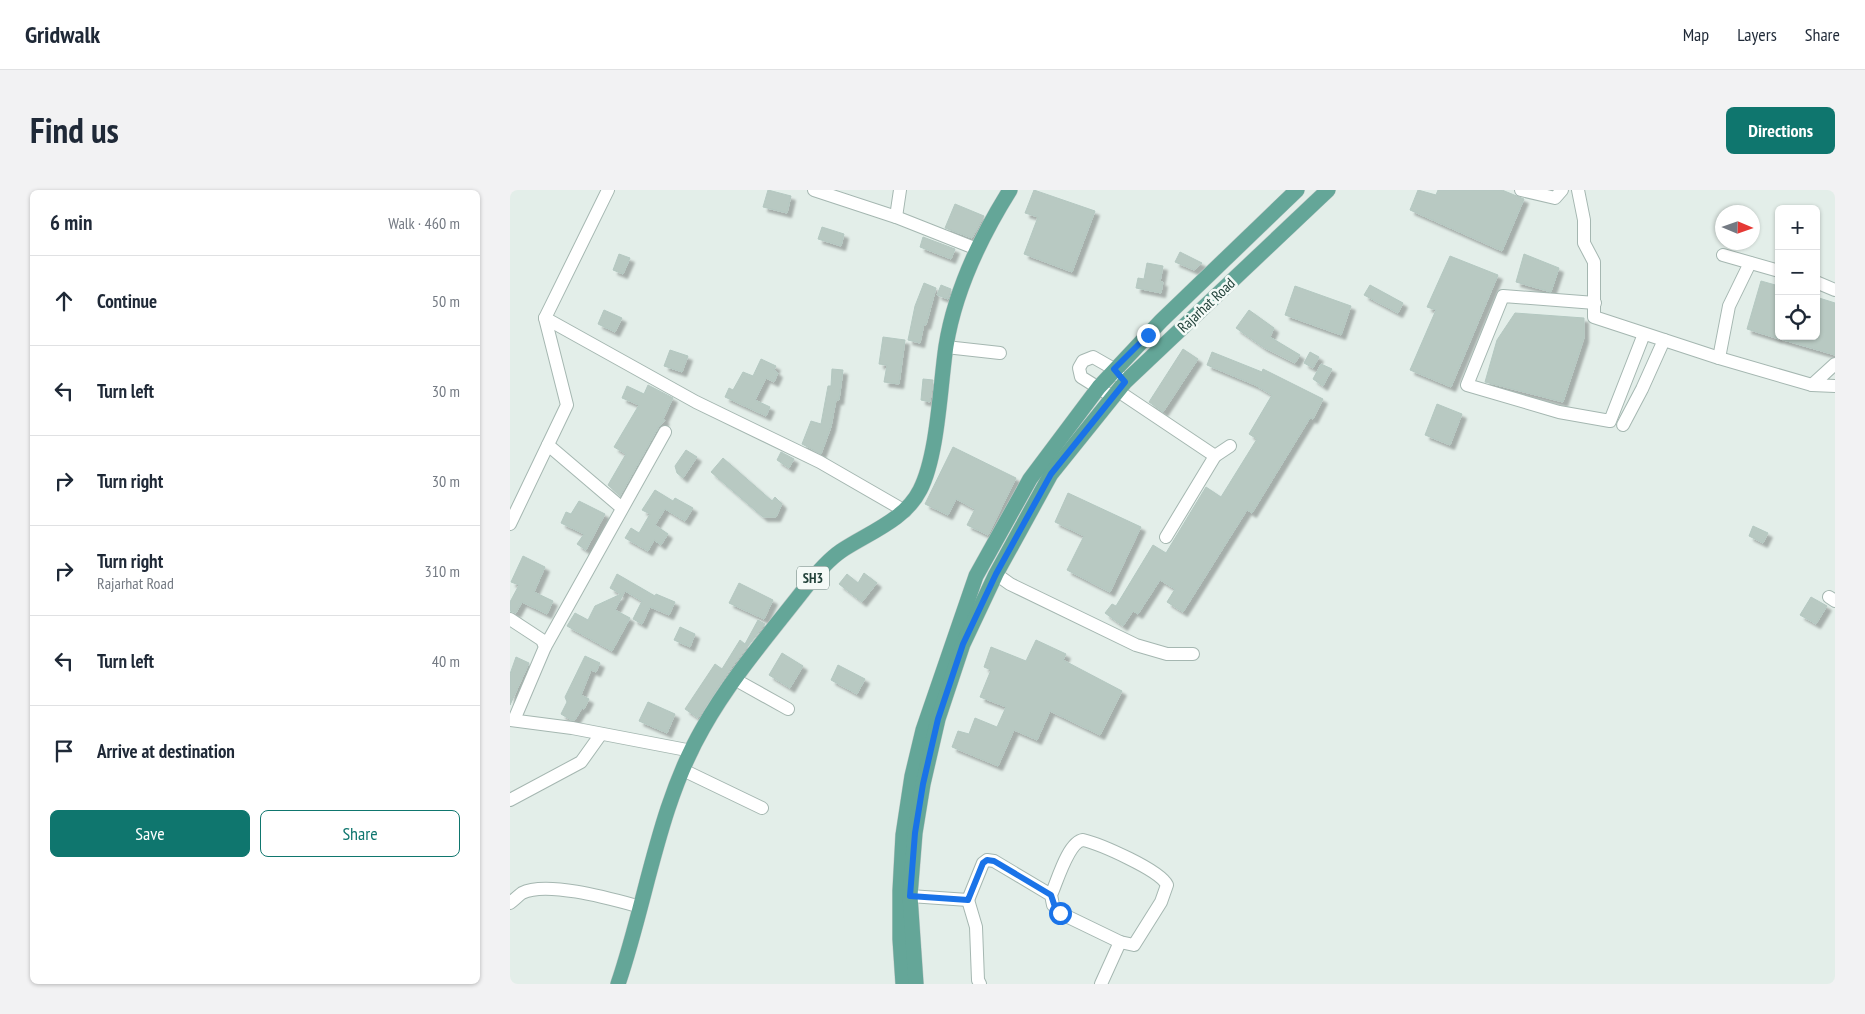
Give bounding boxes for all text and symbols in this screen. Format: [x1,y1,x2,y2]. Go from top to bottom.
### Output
text: Gridwalk [25,19,100,50]
text: Map [1683,23,1709,46]
text: Layers [1737,23,1777,46]
text: Share [1805,23,1840,46]
text: Find us [30,107,119,153]
button: Directions [1726,107,1835,154]
north arrow [1715,205,1760,250]
map controls [1775,205,1820,340]
button: + [1775,205,1820,250]
text: 6 min [50,209,92,236]
text: Walk · 460 m [388,213,460,233]
button: − [1775,250,1820,295]
street label: Rajarhat Road [1173,273,1239,337]
icon: ahead [50,287,78,315]
text: Continue [97,289,157,313]
text: 50 m [432,291,460,311]
button: locate [1775,295,1820,340]
route end [1137,324,1160,347]
icon: left [50,377,78,405]
text: Turn left [97,379,154,403]
text: 30 m [432,381,460,401]
icon: right [50,467,78,495]
text: Turn right [97,469,163,493]
text: 30 m [432,471,460,491]
text: Turn right [97,549,163,573]
icon: right [50,557,78,585]
text: 310 m [425,561,460,581]
road number: SH3 [797,566,829,589]
text: Rajarhat Road [97,573,174,593]
icon: left [50,647,78,675]
text: Turn left [97,649,154,673]
text: 40 m [432,651,460,671]
icon: arrive [50,737,78,765]
text: Arrive at destination [97,739,235,763]
button: Save [50,810,250,857]
button: Share [260,810,460,857]
route start [1049,902,1072,925]

